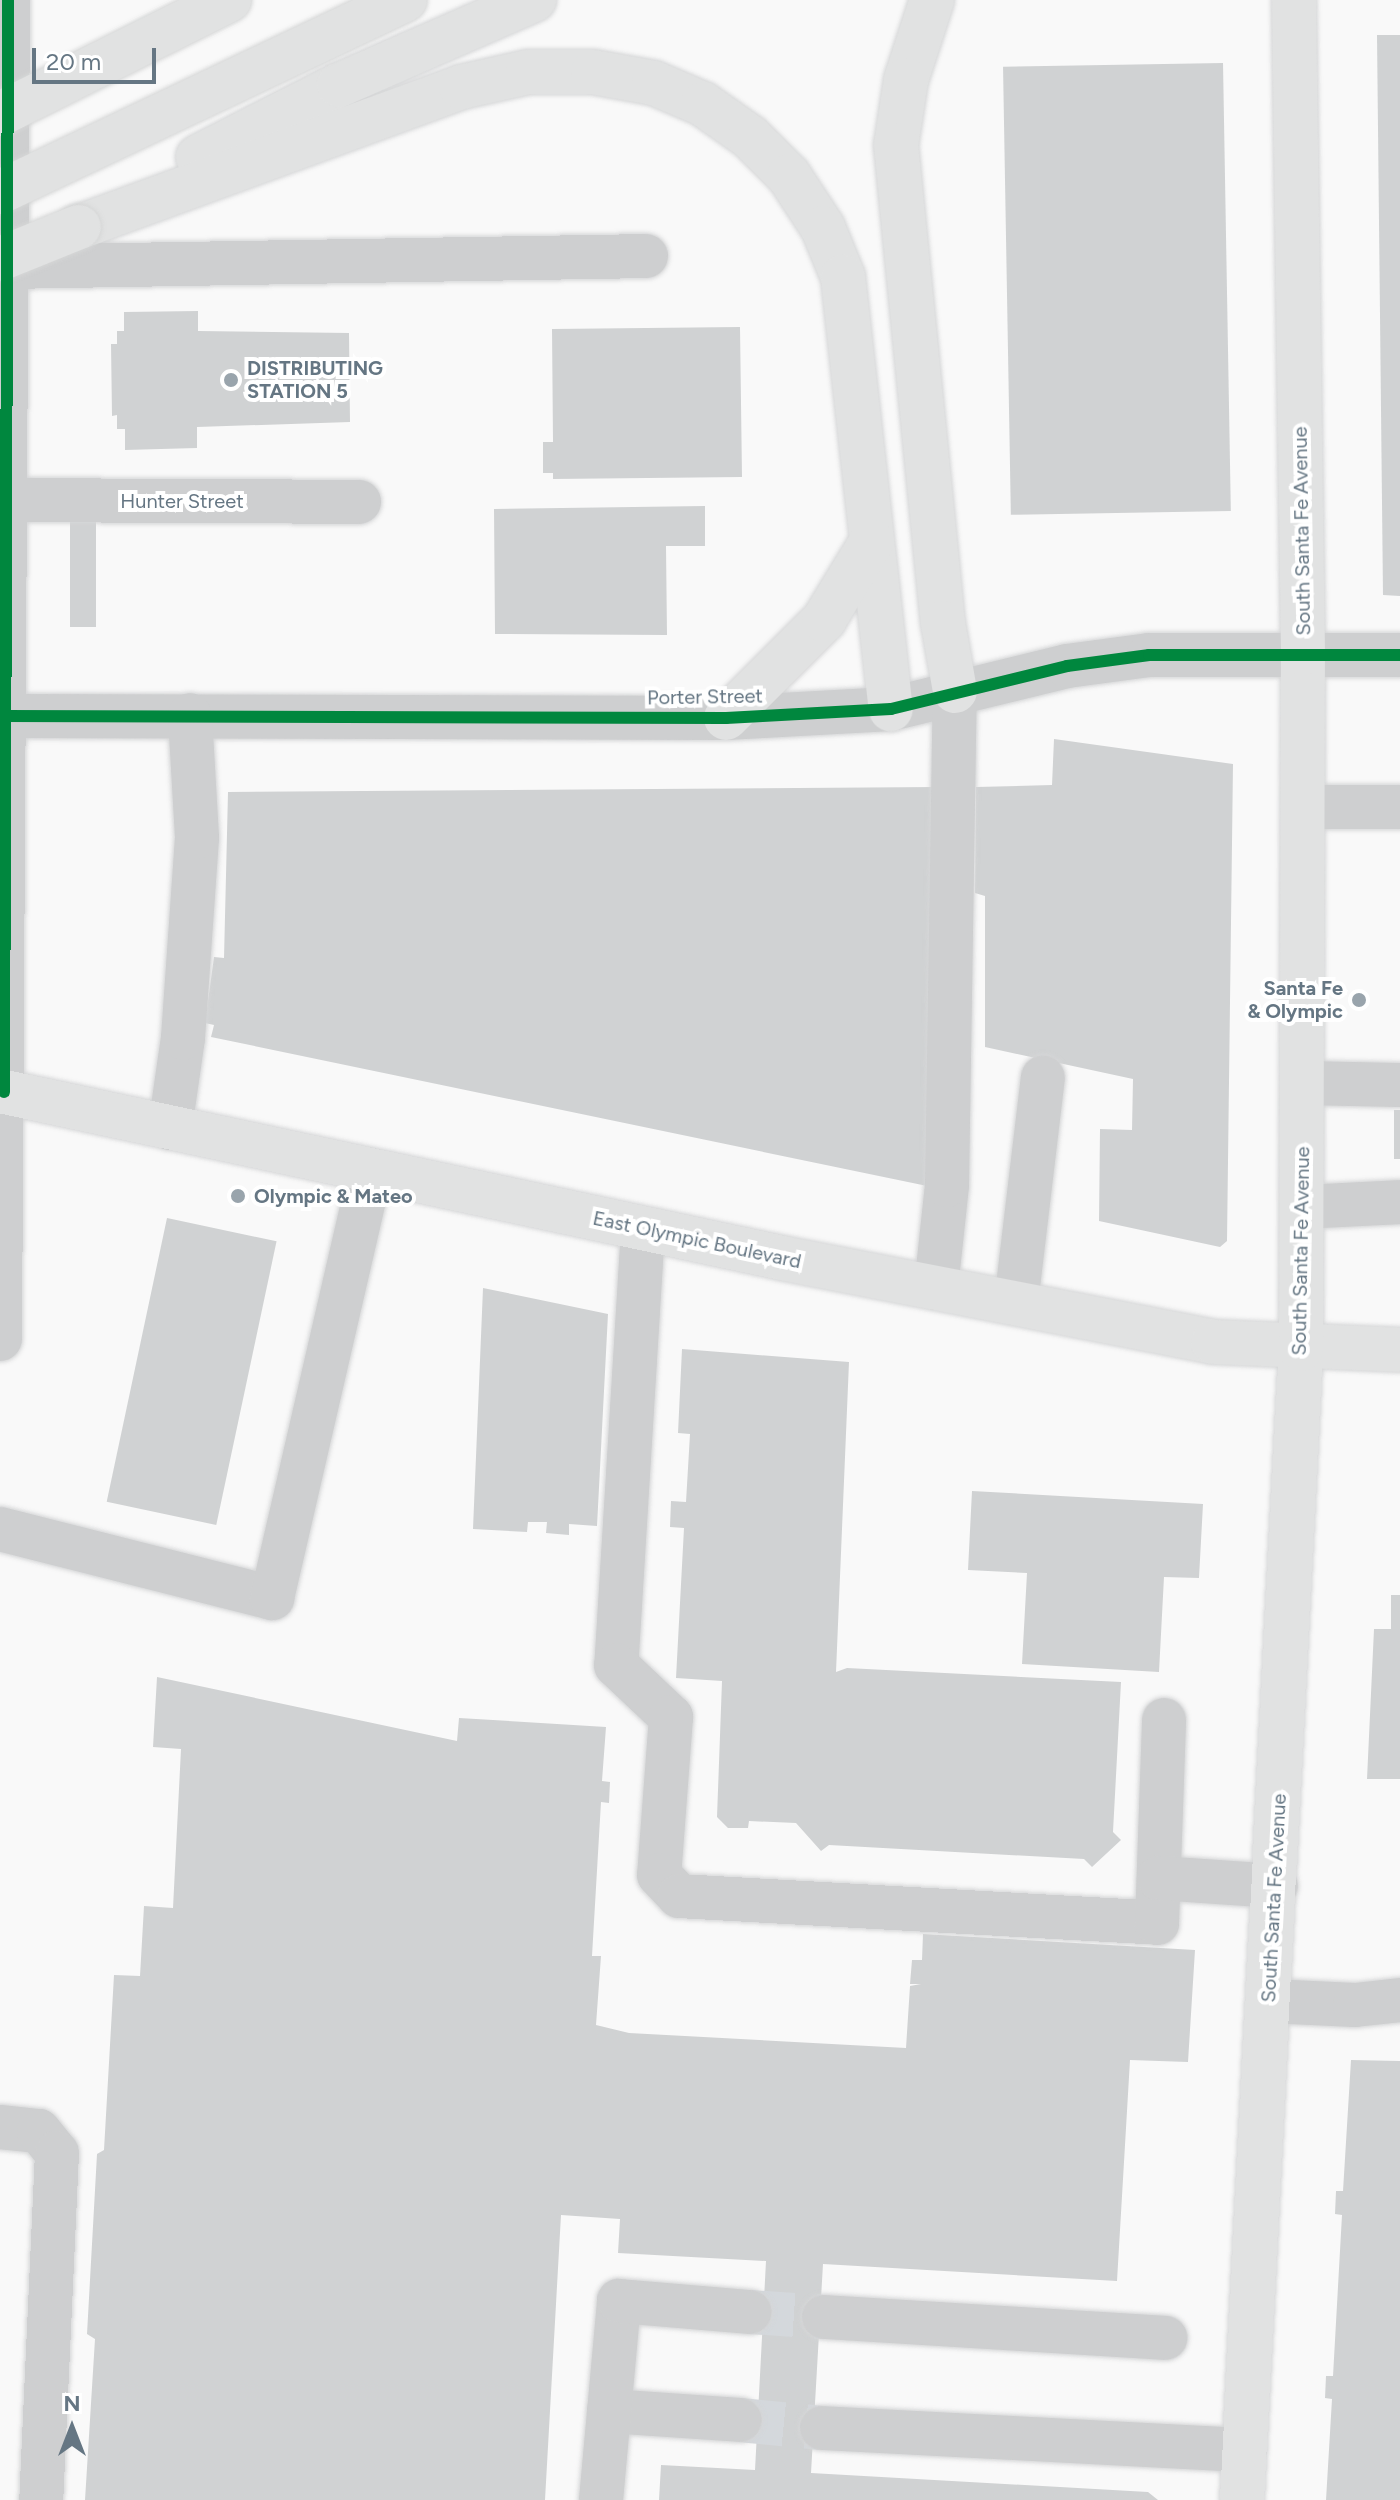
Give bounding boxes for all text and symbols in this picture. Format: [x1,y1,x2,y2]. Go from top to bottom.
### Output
scale bar [36,32,160,82]
text: 20 m [46,47,101,76]
place label: DISTRIBUTING STATION 5 [247,356,383,403]
marker: DISTRIBUTING STATION 5 [222,371,240,389]
street label: South Santa Fe Avenue [1288,426,1316,636]
street label: Hunter Street [120,489,244,513]
street label: Porter Street [647,684,763,710]
place label: Santa Fe & Olympic [1248,976,1343,1023]
marker: Santa Fe & Olympic [1350,991,1368,1009]
street label: South Santa Fe Avenue [1287,1146,1315,1356]
place label: Olympic & Mateo [254,1184,413,1208]
marker: Olympic & Mateo [229,1187,247,1205]
street label: East Olympic Boulevard [591,1206,803,1274]
street label: South Santa Fe Avenue [1257,1793,1291,2003]
north arrow [32,2388,112,2468]
text: N [63,2390,81,2417]

